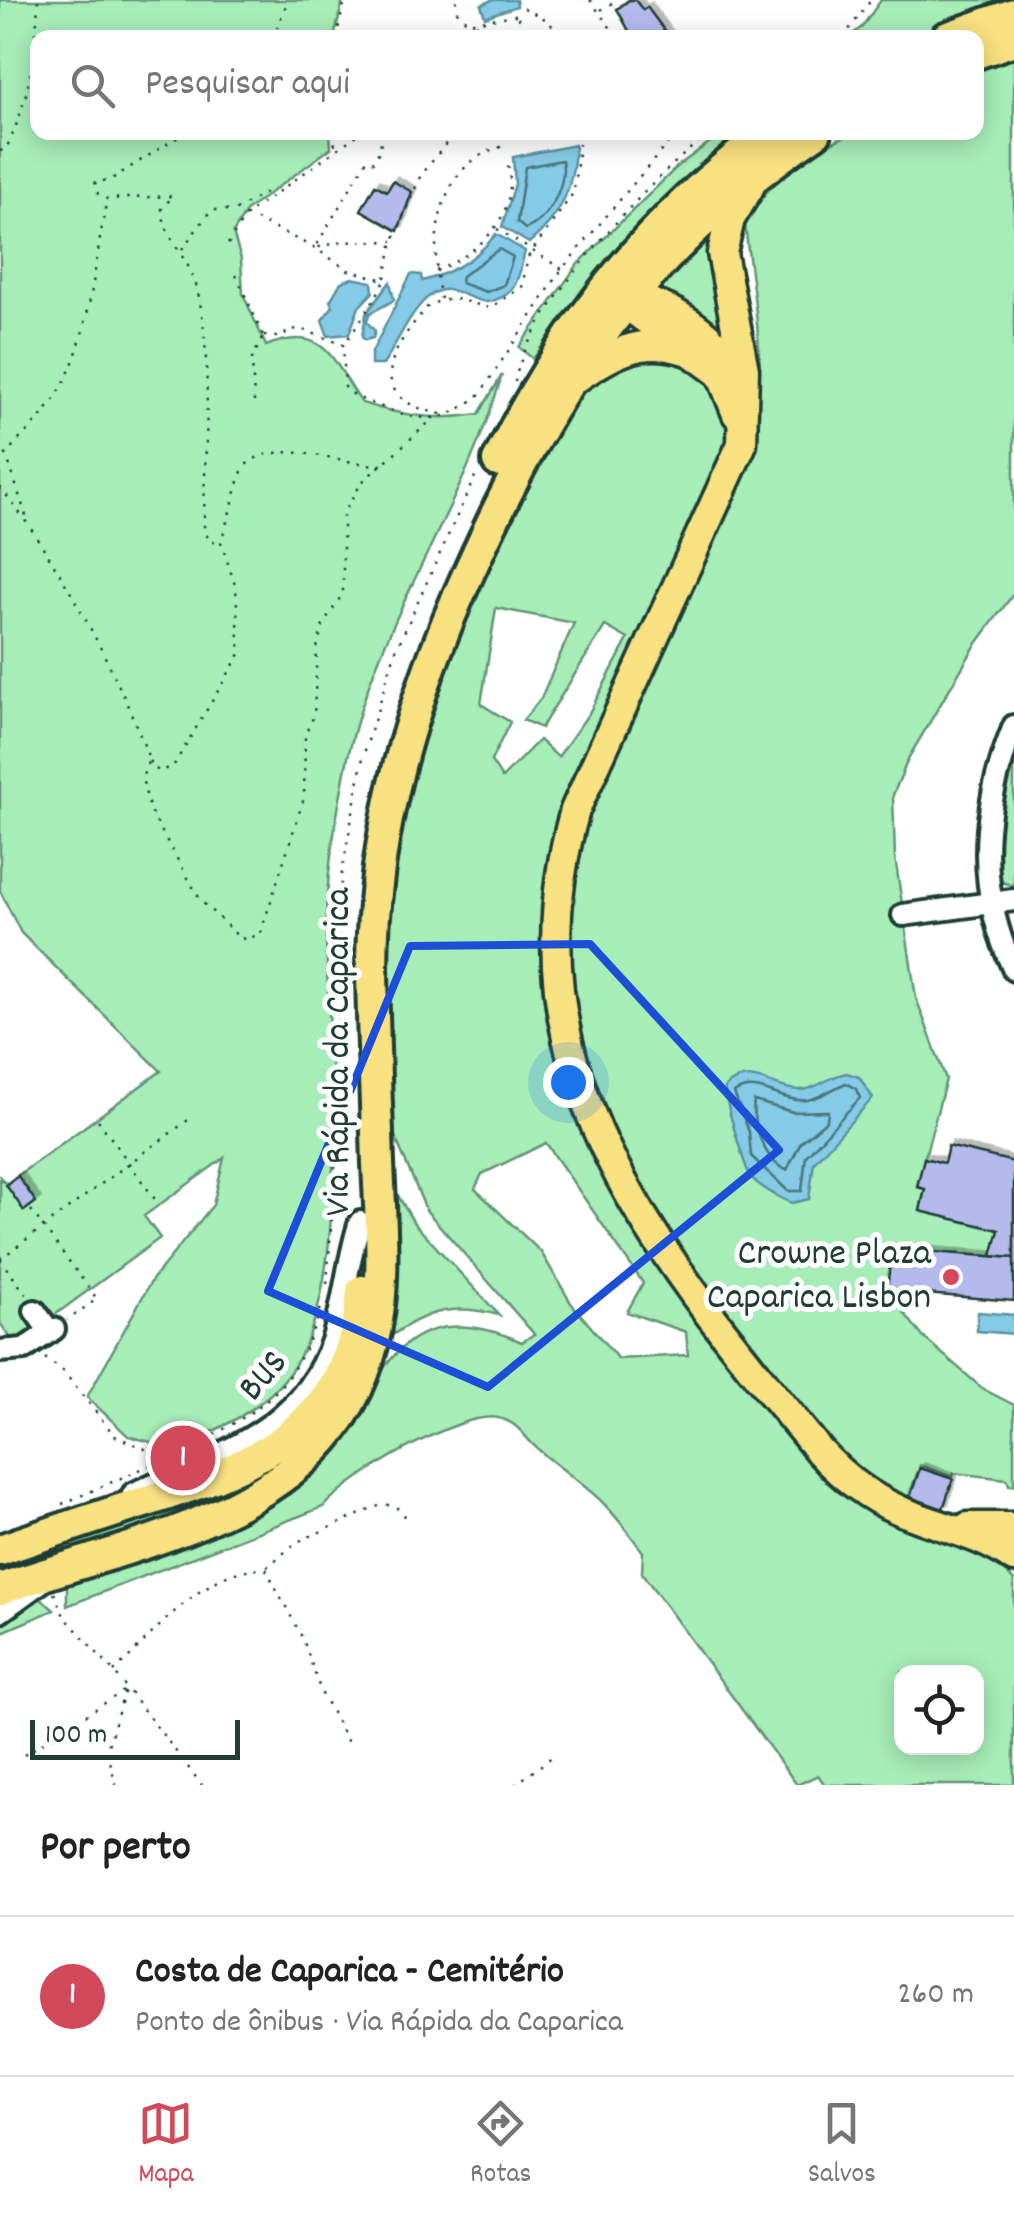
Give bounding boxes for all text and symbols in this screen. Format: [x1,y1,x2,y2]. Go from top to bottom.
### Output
search box [30,30,984,140]
icon: search [65,58,120,113]
text: Pesquisar aqui [145,58,350,113]
street label: Via Rápida da Caparica [313,887,368,1216]
your location [543,1057,594,1108]
place label: Crowne Plaza Caparica Lisbon [707,1228,932,1327]
marker: Crowne Plaza Caparica Lisbon [940,1266,962,1288]
street label: BUS [227,1339,303,1415]
pin: 1 [150,1420,216,1496]
map controls [894,1665,984,1755]
button: locate [894,1665,984,1755]
scale bar [30,1715,240,1760]
text: 100 m [45,1717,107,1757]
text: Por perto [40,1820,191,1880]
text: Costa de Caparica - Cemitério [135,1946,564,2001]
text: 1 [69,1973,76,2019]
text: 260 m [898,1973,974,2019]
text: Ponto de ônibus · Via Rápida da Caparica [135,2001,623,2047]
tab: Mapa [138,2096,194,2196]
tab: Rotas [470,2096,531,2196]
tab: Salvos [808,2096,876,2196]

